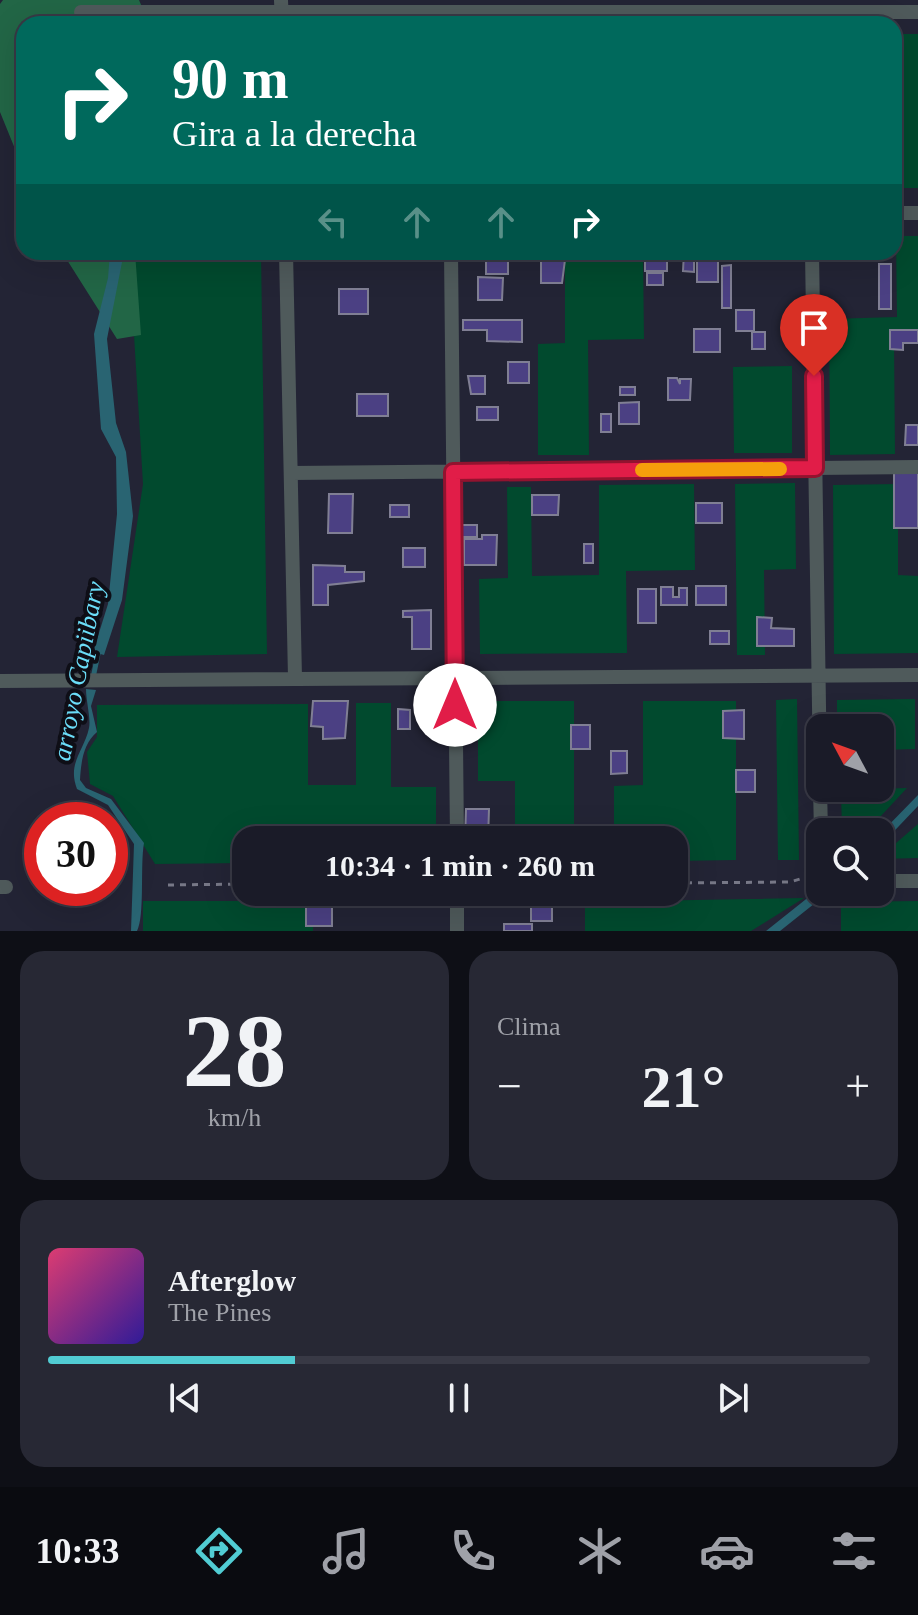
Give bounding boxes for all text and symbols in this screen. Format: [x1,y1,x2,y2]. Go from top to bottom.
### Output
icon: right [40,48,144,152]
text: 90 m [172,48,289,110]
text: Gira a la derecha [172,114,417,154]
icon: left [311,200,355,244]
icon: ahead [395,200,439,244]
icon: ahead [479,200,523,244]
icon: right [563,200,607,244]
pin [780,294,848,376]
icon: arrive [792,306,836,350]
water label: arroyo Capiibary [47,579,110,763]
position arrow [413,663,497,747]
north arrow [806,714,894,802]
map controls [806,714,894,906]
speed limit sign: 30 [24,802,128,906]
button: search [806,818,894,906]
text: 10:34 · 1 min · 260 m [325,849,595,882]
text: 28 [183,993,287,1108]
text: Clima [497,1012,561,1041]
text: 21° [642,1054,726,1120]
text: − [497,1062,522,1111]
text: + [845,1062,870,1111]
text: km/h [208,1103,261,1132]
text: Afterglow [168,1264,296,1297]
text: The Pines [168,1298,271,1327]
icon: previous [163,1376,207,1420]
icon: pause [437,1376,481,1420]
icon: next [711,1376,755,1420]
icon: directions [191,1523,247,1579]
icon: music [318,1523,374,1579]
icon: phone [445,1523,501,1579]
icon: climate [572,1523,628,1579]
icon: car [699,1523,755,1579]
icon: filters [826,1523,882,1579]
text: 10:33 [36,1531,120,1571]

